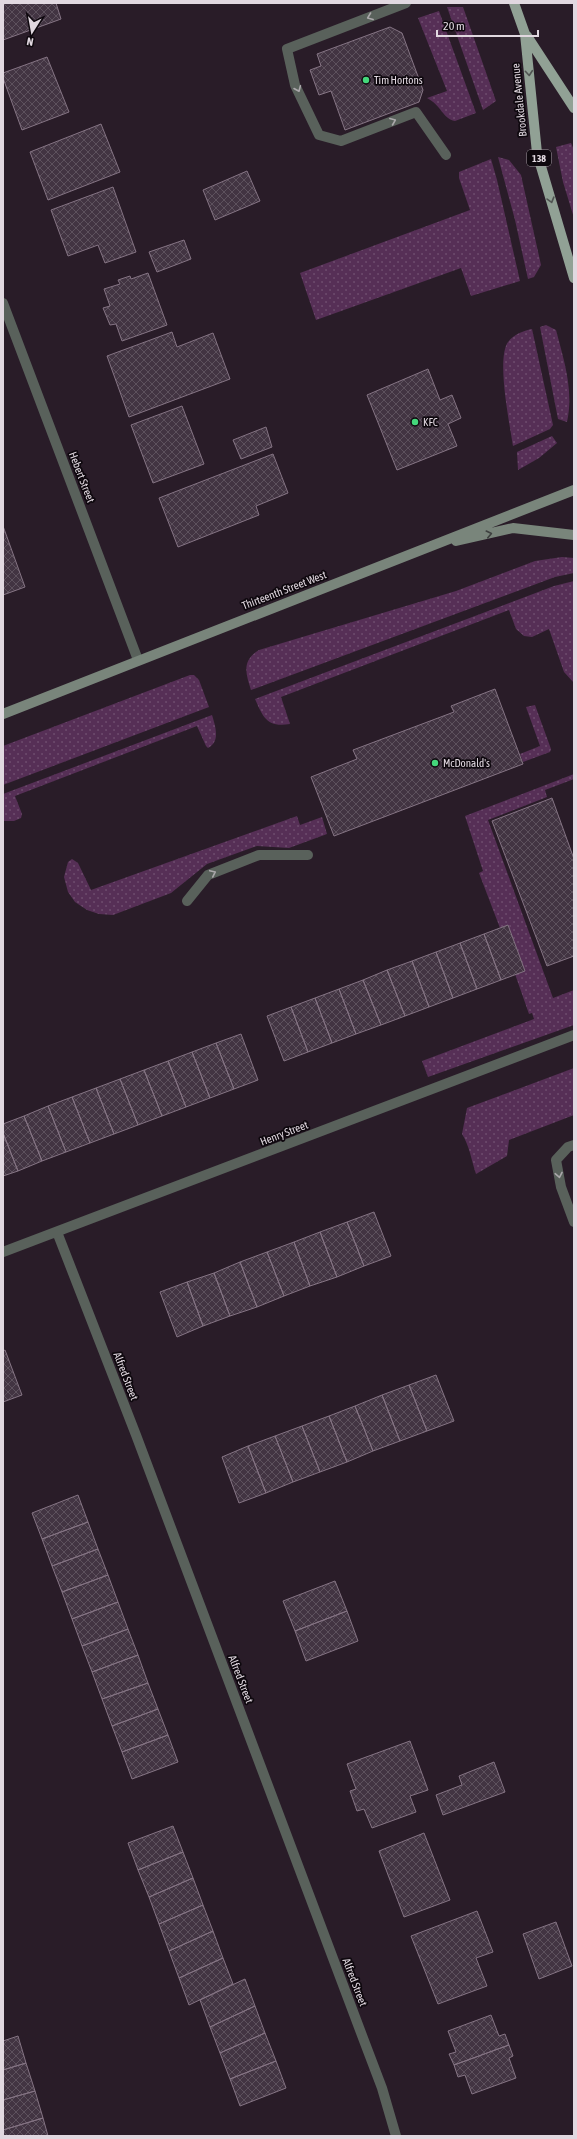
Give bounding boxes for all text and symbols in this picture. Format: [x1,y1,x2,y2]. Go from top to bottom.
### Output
north arrow [12,12,52,52]
one-way arrow [367,12,374,20]
scale bar [437,12,538,38]
text: 20 m [443,19,465,33]
text: N [26,35,34,48]
street label: Brookdale Avenue [509,63,529,137]
one-way arrow [524,70,533,76]
place label: Tim Hortons [374,74,423,86]
marker: Tim Hortons [361,75,371,85]
one-way arrow [293,85,301,92]
one-way arrow [390,117,397,125]
road number: 138 [527,150,551,166]
one-way arrow [546,197,555,204]
place label: KFC [423,416,438,428]
marker: KFC [410,417,420,427]
street label: Hebert Street [67,450,97,504]
one-way arrow [485,530,492,538]
street label: Thirteenth Street West [240,568,328,612]
place label: McDonald's [443,757,490,769]
marker: McDonald's [430,758,440,768]
one-way arrow [209,870,217,878]
street label: Henry Street [258,1118,310,1148]
one-way arrow [554,1172,563,1178]
street label: Alfred Street [111,1350,141,1402]
street label: Alfred Street [226,1653,256,1705]
street label: Alfred Street [340,1956,370,2008]

